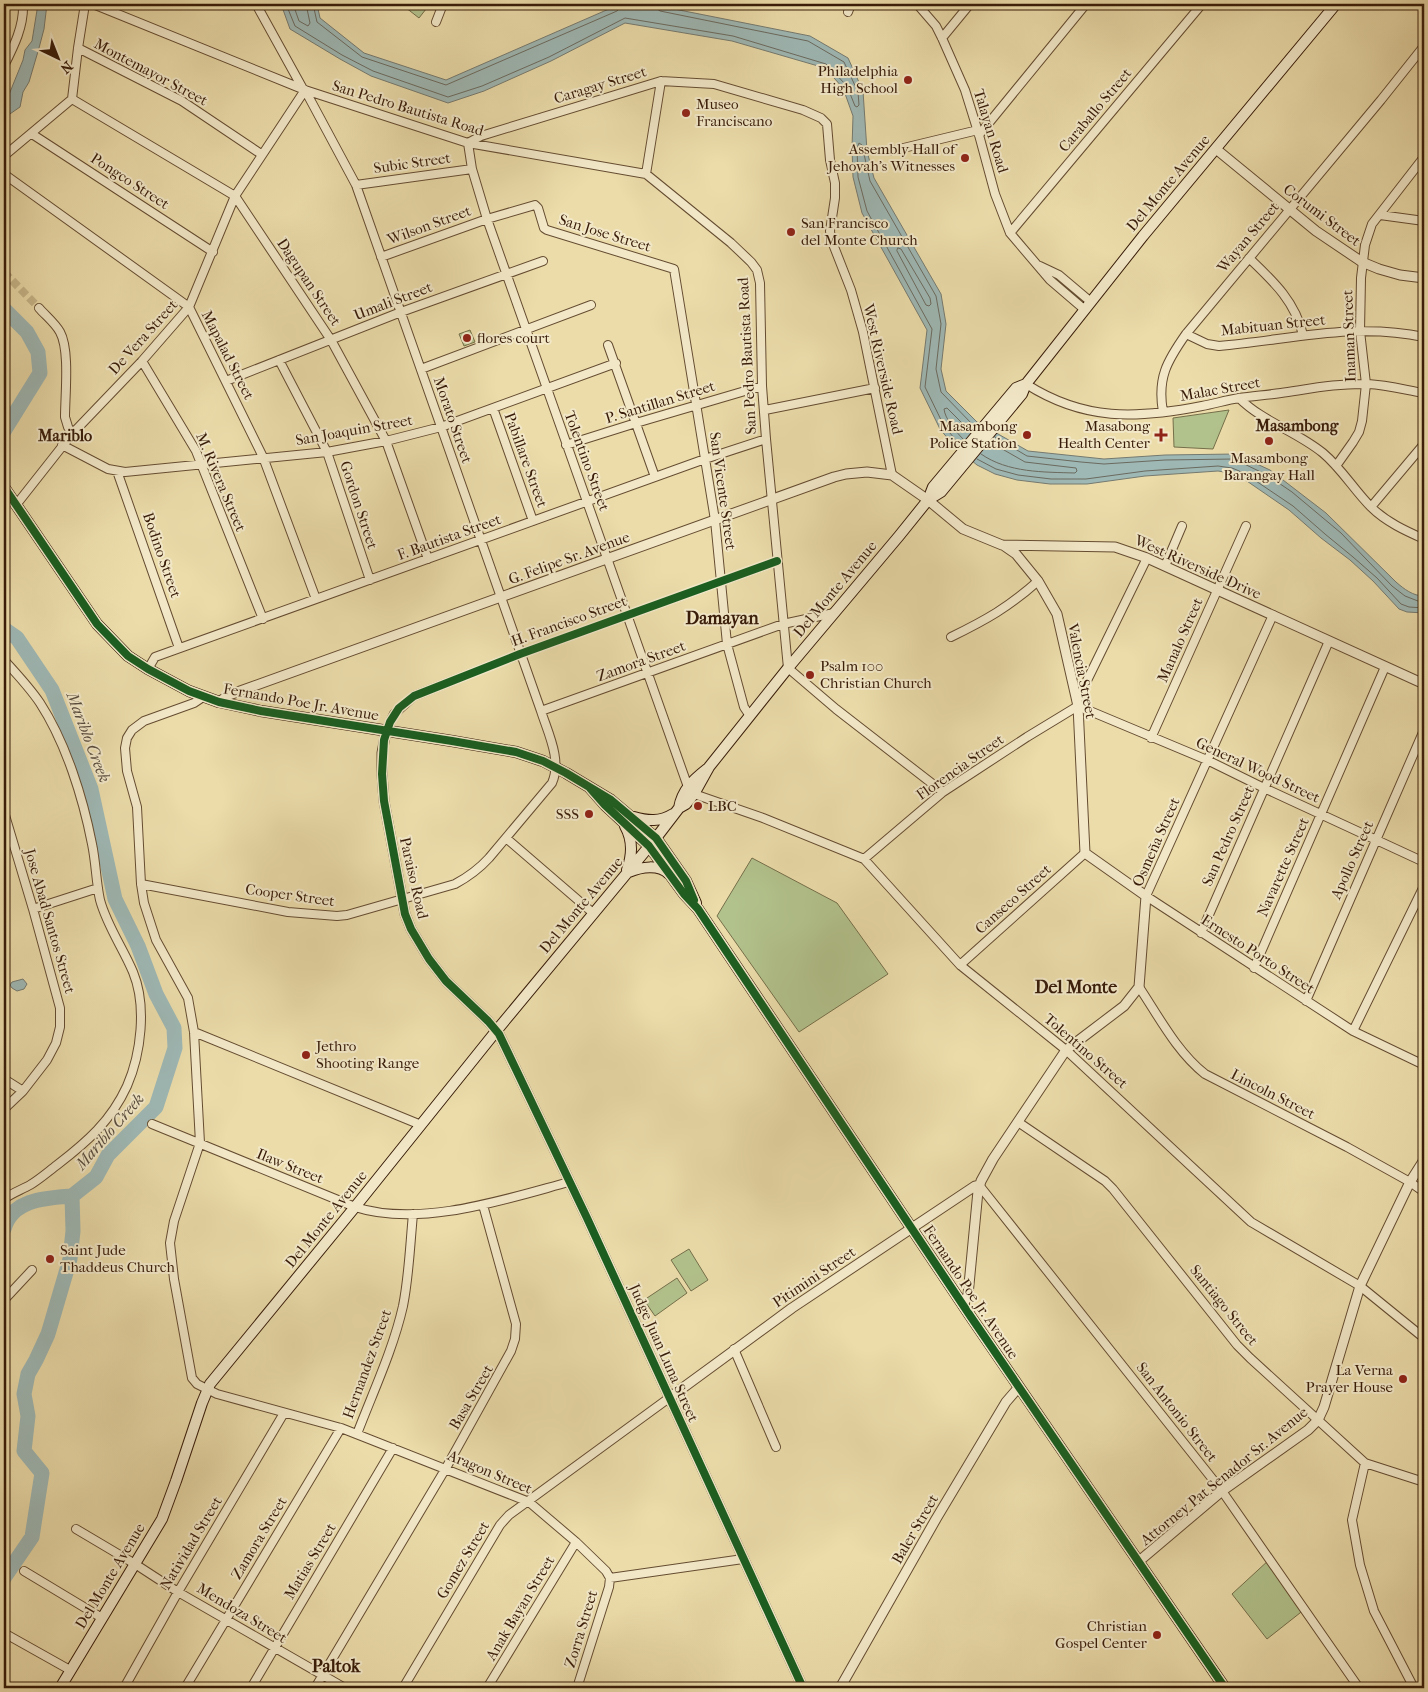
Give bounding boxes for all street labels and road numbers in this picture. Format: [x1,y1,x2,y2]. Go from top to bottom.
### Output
street label: Montemayor Street [91,34,211,110]
street label: Caragay Street [552,62,649,108]
street label: Caraballo Street [1055,64,1136,156]
street label: San Pedro Bautista Road [330,76,487,140]
street label: Talayan Road [970,87,1013,176]
street label: Del Monte Avenue [1122,131,1214,235]
street label: Pongco Street [87,149,173,213]
street label: Subic Street [372,149,452,177]
street label: Corumi Street [1280,180,1365,250]
street label: Wayan Street [1213,198,1283,277]
street label: Wilson Street [384,201,474,249]
street label: San Jose Street [557,210,654,256]
street label: Dagupan Street [273,235,345,330]
street label: San Pedro Bautista Road [734,276,760,435]
street label: Umali Street [351,278,435,324]
street label: Inaman Street [1338,289,1360,382]
street label: De Vera Street [105,295,182,378]
street label: West Riverside Road [859,301,907,437]
street label: Mapalad Street [198,307,259,403]
street label: Mabituan Street [1220,310,1327,339]
street label: Malac Street [1178,373,1262,405]
street label: Morato Street [430,374,476,466]
street label: P. Santillan Street [603,377,718,427]
street label: Tolentino Street [561,409,614,514]
street label: Pabillare Street [500,410,552,511]
street label: San Joaquin Street [294,411,415,449]
street label: M. Rivera Street [192,430,250,535]
street label: San Vicente Street [706,431,740,552]
street label: Gordon Street [336,459,382,552]
street label: Bodino Street [139,510,185,601]
street label: F. Bautista Street [395,510,504,564]
street label: G. Felipe Sr. Avenue [506,528,633,588]
street label: West Riverside Drive [1131,531,1265,603]
street label: Del Monte Avenue [789,537,881,641]
street label: H. Francisco Street [509,592,630,650]
street label: Manalo Street [1153,594,1207,685]
street label: Valencia Street [1064,621,1100,721]
street label: Zamora Street [594,636,688,685]
street label: Fernando Poe Jr. Avenue [222,679,381,725]
street label: Florencia Street [913,730,1008,804]
street label: General Wood Street [1193,733,1323,807]
street label: San Pedro Street [1198,783,1258,889]
street label: Osmeña Street [1128,794,1184,889]
street label: Navarette Street [1253,814,1313,919]
street label: Apollo Street [1326,817,1378,903]
street label: Paraiso Road [396,835,432,921]
street label: Jose Abad Santos Street [20,846,79,996]
street label: Del Monte Avenue [535,853,627,957]
street label: Canseco Street [971,860,1055,938]
street label: Cooper Street [244,880,336,910]
street label: Ernesto Porto Street [1198,911,1319,998]
street label: Tolentino Street [1040,1010,1132,1093]
street label: Lincoln Street [1228,1065,1319,1123]
street label: Ilaw Street [254,1144,327,1188]
street label: Del Monte Avenue [281,1166,371,1271]
street label: Fernando Poe Jr. Avenue [919,1222,1023,1363]
street label: Pitimini Street [769,1242,859,1311]
street label: Santiago Street [1186,1261,1262,1349]
street label: Judge Juan Luna Street [625,1280,703,1425]
street label: Hernandez Street [339,1306,395,1421]
street label: San Antonio Street [1133,1359,1222,1466]
street label: Basa Street [445,1361,497,1433]
street label: Attorney Pat Senador Sr. Avenue [1136,1403,1312,1550]
street label: Aragon Street [444,1446,536,1498]
street label: Baler Street [888,1490,942,1567]
street label: Natividad Street [156,1493,226,1593]
street label: Zamora Street [227,1493,291,1583]
street label: Gomez Street [433,1517,494,1602]
street label: Del Monte Avenue [71,1519,149,1632]
street label: Matias Street [280,1519,340,1602]
street label: Anak Bayan Street [481,1552,559,1665]
street label: Mendoza Street [194,1579,291,1647]
street label: Zorra Street [561,1587,602,1670]

